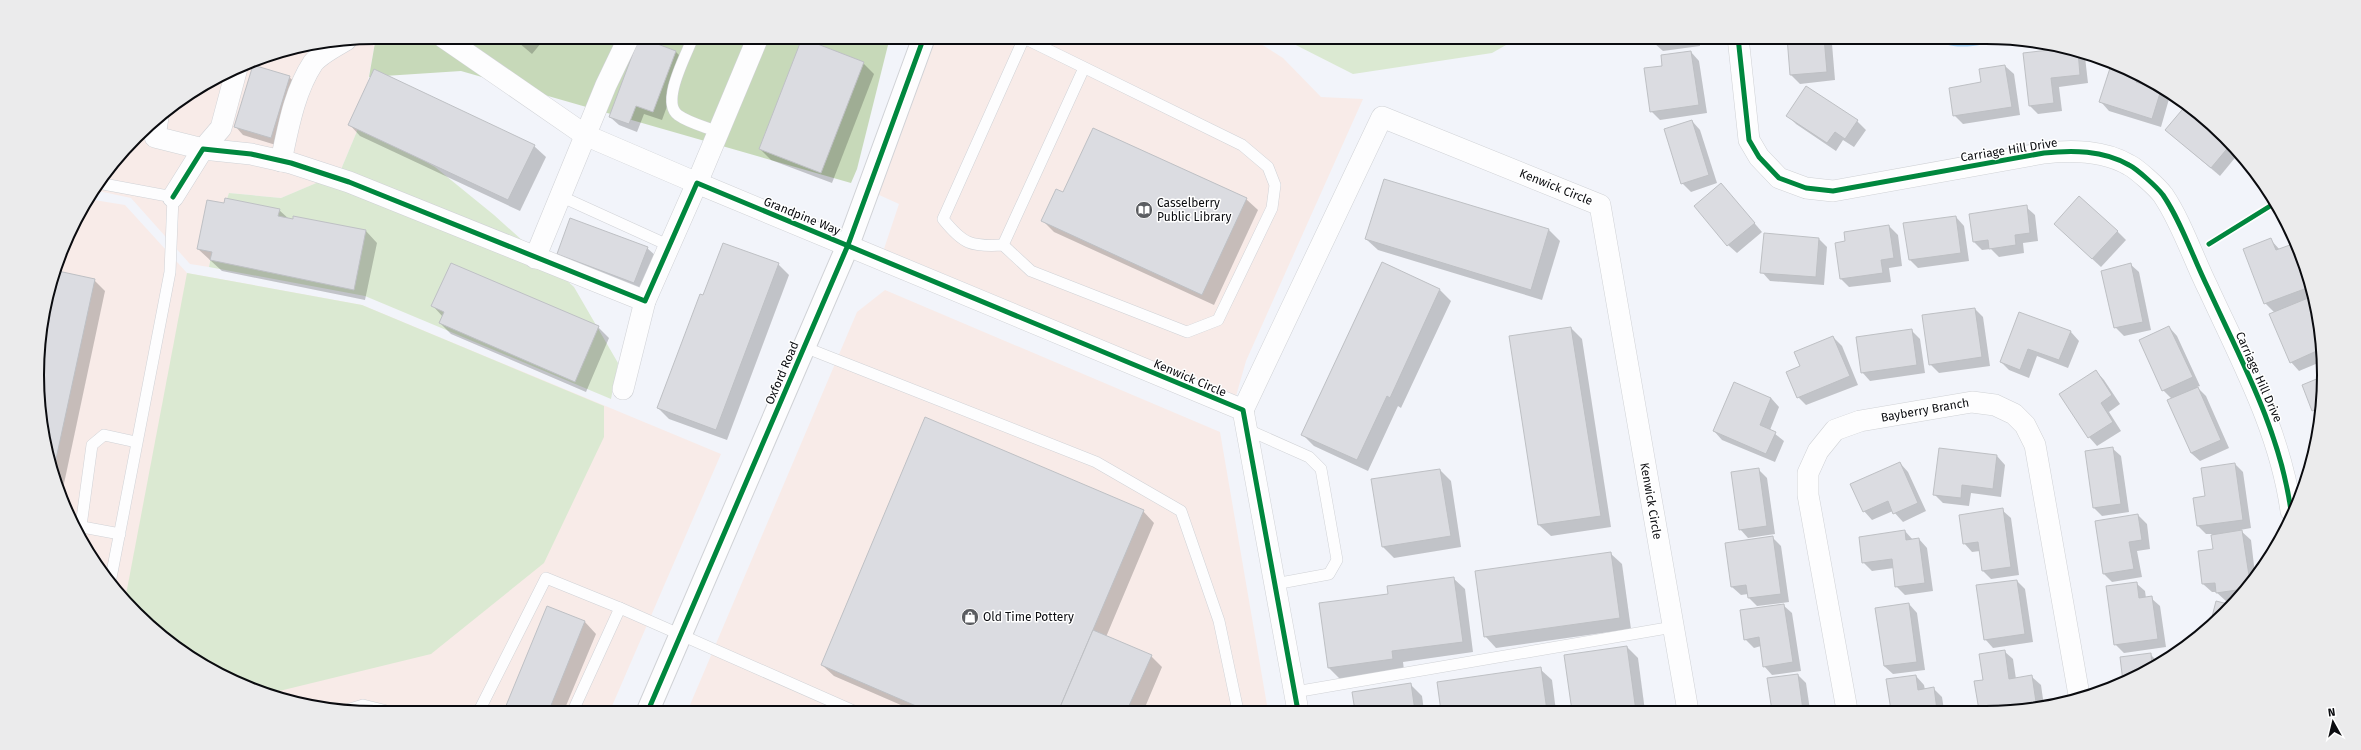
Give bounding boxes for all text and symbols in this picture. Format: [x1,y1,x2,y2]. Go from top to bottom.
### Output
street label: Carriage Hill Drive [1960,135,2058,165]
street label: Kenwick Circle [1517,166,1595,208]
street label: Grandpine Way [762,194,843,238]
place label: Casselberry Public Library [1157,196,1231,224]
library icon: Casselberry Public Library [1134,200,1154,220]
street label: Carriage Hill Drive [2233,329,2285,425]
street label: Oxford Road [762,339,802,407]
street label: Kenwick Circle [1152,356,1228,400]
street label: Bayberry Branch [1880,395,1970,425]
street label: Kenwick Circle [1637,462,1665,540]
shop icon: Old Time Pottery [960,607,980,627]
place label: Old Time Pottery [983,610,1074,624]
north arrow [2313,702,2353,742]
text: N [2327,706,2336,720]

